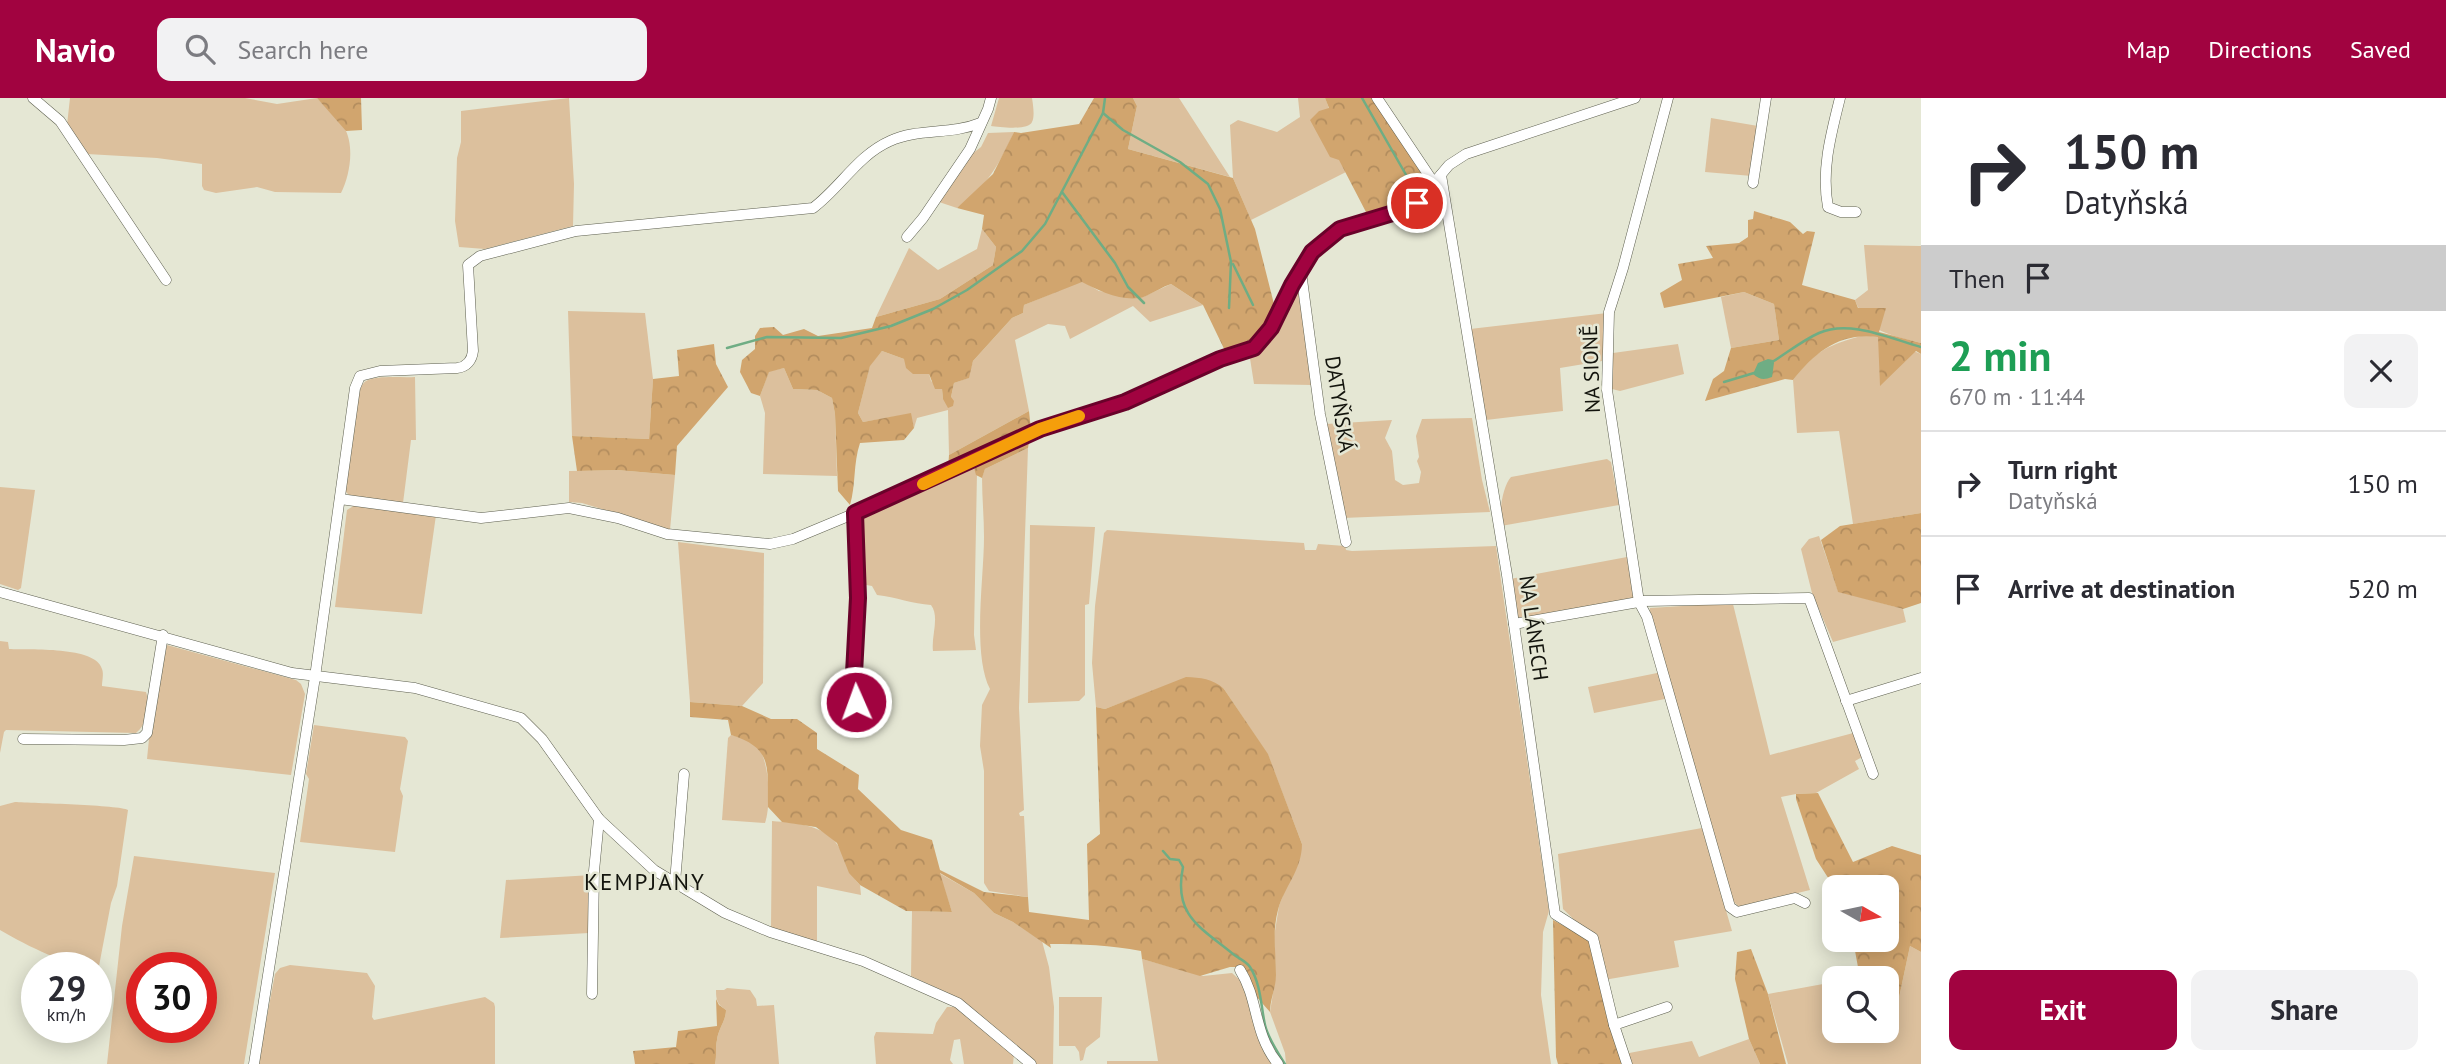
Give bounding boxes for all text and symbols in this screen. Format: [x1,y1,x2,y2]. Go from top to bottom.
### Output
search box [157,18,647,81]
text: Navio [35,28,115,71]
icon: search [181,30,219,68]
text: Search here [237,33,369,66]
text: Map [2126,34,2170,65]
text: Directions [2208,34,2312,65]
text: Saved [2350,34,2411,65]
text: 150 m [2064,119,2199,183]
icon: right [1949,126,2040,217]
pin [1387,173,1447,233]
text: Datyňská [2064,181,2189,223]
icon: arrive [1398,184,1436,222]
icon: arrive [2019,259,2057,297]
text: Then [1949,262,2005,295]
street label: NA SIONĚ [1576,324,1606,414]
text: 2 min [1949,328,2051,383]
button: close [2344,334,2418,408]
street label: DATYŇSKÁ [1319,354,1361,455]
text: 670 m · 11:44 [1949,382,2085,411]
text: Turn right [2008,453,2117,486]
icon: right [1949,465,1987,503]
text: 150 m [2347,467,2418,500]
text: Datyňská [2008,486,2098,515]
icon: arrive [1949,570,1987,608]
text: Arrive at destination [2008,572,2235,605]
text: 520 m [2347,572,2418,605]
street label: NA LÁNECH [1513,574,1555,682]
position arrow [819,665,893,739]
district label: KEMPJANY [584,867,706,896]
north arrow [1822,875,1899,952]
map controls [1822,875,1899,1043]
speed limit sign: 30 [126,952,217,1043]
text: 29 [47,965,86,1011]
button: search [1822,966,1899,1043]
button: Exit [1949,970,2177,1050]
button: Share [2191,970,2418,1050]
text: km/h [47,1003,86,1026]

